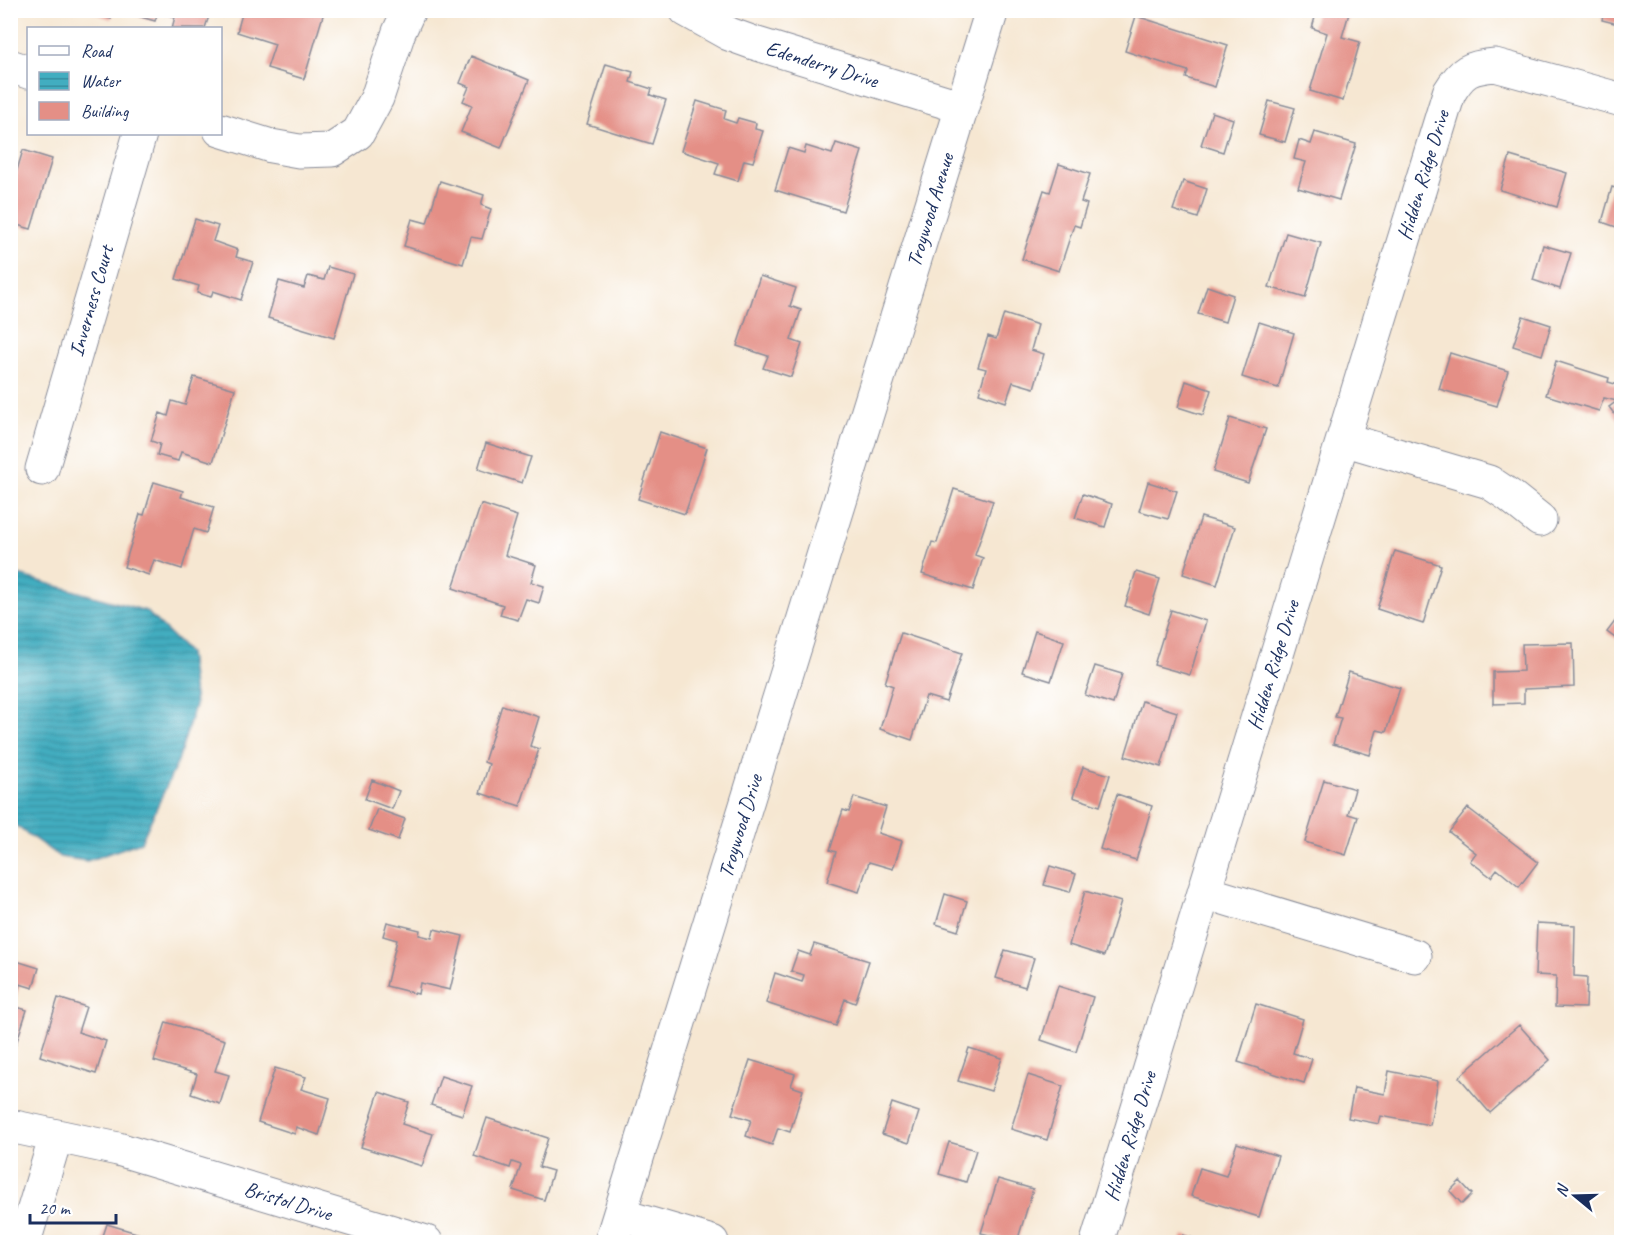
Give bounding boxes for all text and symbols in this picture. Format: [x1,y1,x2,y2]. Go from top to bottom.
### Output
legend [27,27,222,135]
street label: Edenderry Drive [763,35,882,94]
text: Road [81,40,114,62]
text: Water [81,70,122,92]
text: Building [81,100,130,122]
street label: Hidden Ridge Drive [1391,106,1455,243]
street label: Troywood Avenue [900,149,960,270]
street label: Inverness Court [63,241,120,360]
street label: Hidden Ridge Drive [1241,596,1305,733]
street label: Troywood Drive [712,770,768,881]
street label: Hidden Ridge Drive [1098,1067,1162,1204]
north arrow [1545,1166,1605,1226]
street label: Bristol Drive [241,1175,337,1227]
text: N [1551,1181,1574,1199]
scale bar [30,1187,116,1225]
text: 20 m [39,1197,72,1219]

